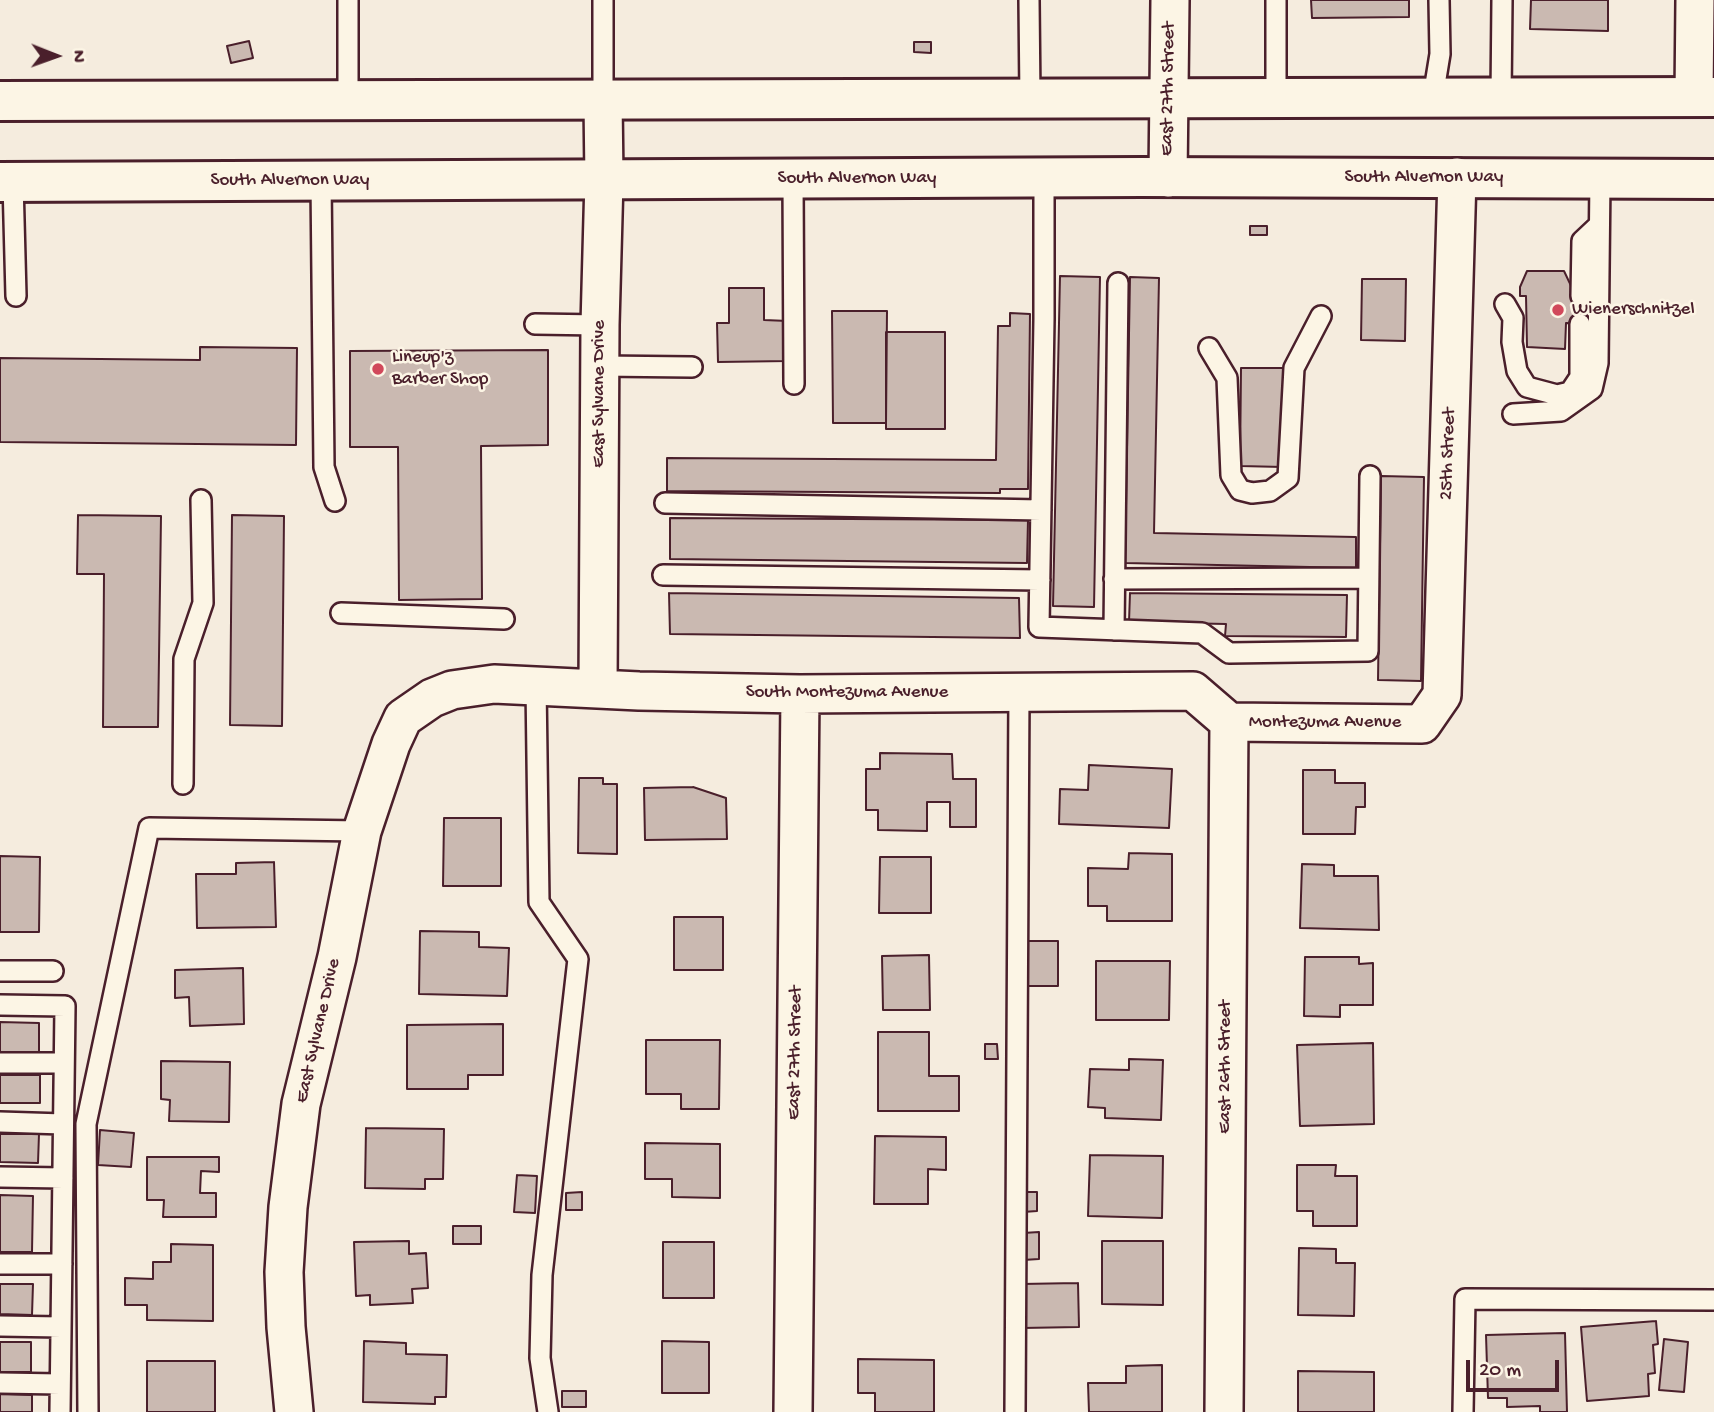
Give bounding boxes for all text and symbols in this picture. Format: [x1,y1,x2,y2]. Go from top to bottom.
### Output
north arrow [21,21,91,91]
street label: East 27th Street [1156,22,1182,156]
text: N [66,50,89,63]
street label: South Alvernon Way [1345,167,1503,189]
street label: South Alvernon Way [778,168,936,190]
street label: South Alvernon Way [211,170,369,192]
place label: Wienerschnitzel [1572,299,1695,321]
marker: Wienerschnitzel [1550,302,1566,318]
street label: East Sylvane Drive [589,320,611,468]
place label: Lineup'z Barber Shop [392,347,488,391]
marker: Lineup'z Barber Shop [370,361,386,377]
street label: 25th Street [1436,407,1462,501]
street label: South Montezuma Avenue [746,682,948,704]
street label: Montezuma Avenue [1249,712,1401,734]
street label: East Sylvane Drive [291,956,347,1106]
street label: East 27th Street [783,986,809,1120]
street label: East 26th Street [1215,1000,1237,1134]
scale bar [1469,1346,1562,1390]
text: 20 m [1479,1359,1521,1384]

